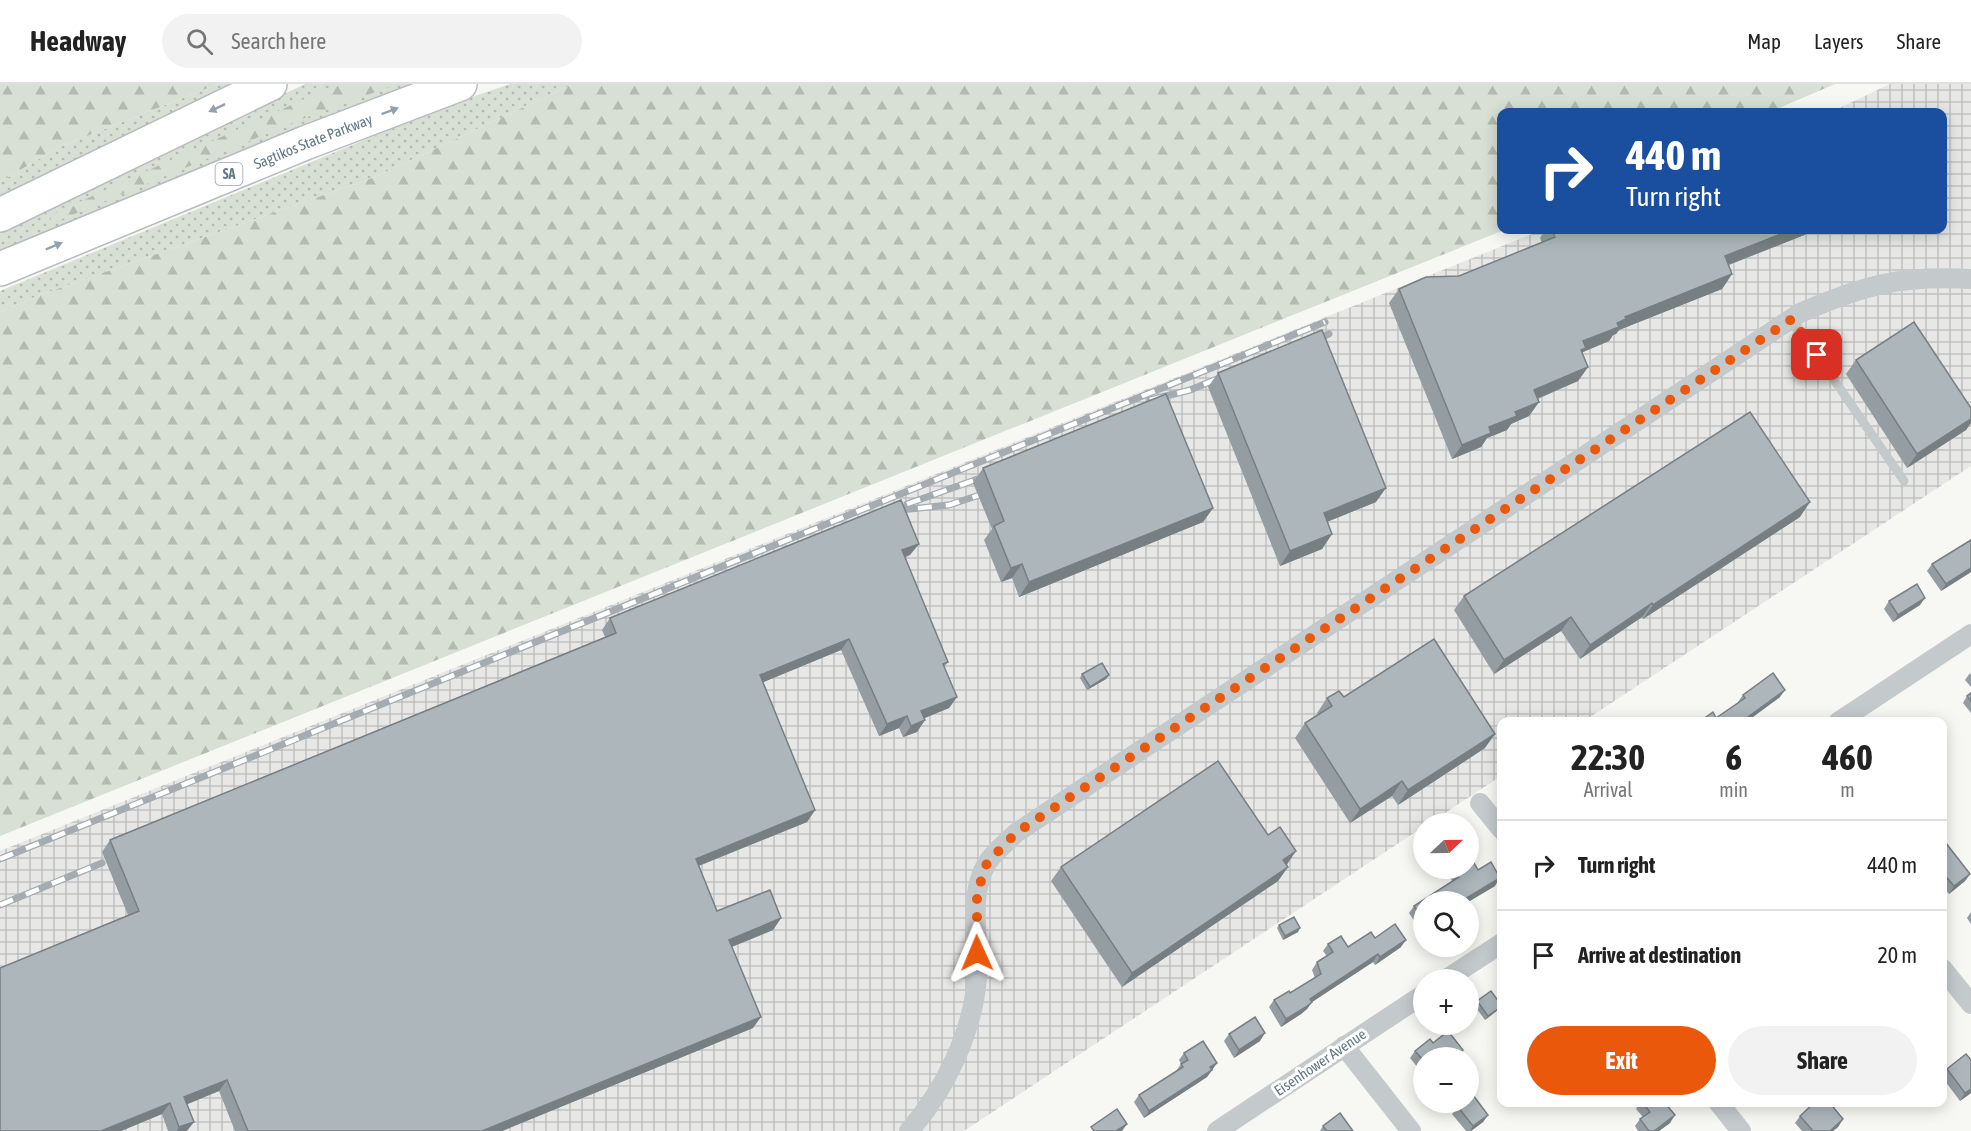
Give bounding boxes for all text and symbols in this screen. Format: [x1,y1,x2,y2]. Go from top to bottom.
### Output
search box [162,14,582,68]
text: Headway [30,25,126,57]
icon: search [183,25,216,58]
text: Search here [231,28,326,54]
text: Map [1747,29,1781,53]
text: Layers [1814,29,1864,53]
text: Share [1897,29,1941,53]
one-way arrow [209,104,226,113]
one-way arrow [382,105,400,115]
street label: Sagtikos State Parkway [251,110,374,172]
text: 440 m [1626,131,1721,179]
icon: right [1527,132,1605,210]
road number: SA [216,163,242,185]
text: Turn right [1626,181,1721,212]
one-way arrow [45,241,63,251]
pin [1791,329,1842,380]
icon: arrive [1800,338,1833,371]
text: 22:30 [1571,736,1645,778]
text: 6 [1725,736,1742,778]
text: 460 [1822,736,1873,778]
text: Arrival [1584,778,1633,801]
text: min [1719,778,1748,801]
text: m [1840,778,1855,801]
north arrow [1413,813,1479,879]
map controls [1413,813,1479,1113]
icon: right [1527,849,1560,882]
text: Turn right [1578,852,1655,878]
text: 440 m [1867,852,1917,878]
button: search [1413,891,1479,957]
position arrow [945,921,1009,985]
icon: arrive [1527,939,1560,972]
text: Arrive at destination [1578,942,1741,968]
text: 20 m [1877,942,1917,968]
button: + [1413,969,1479,1035]
street label: Eisenhower Avenue [1271,1025,1369,1099]
button: Exit [1527,1026,1716,1095]
button: Share [1728,1026,1917,1095]
button: − [1413,1047,1479,1113]

